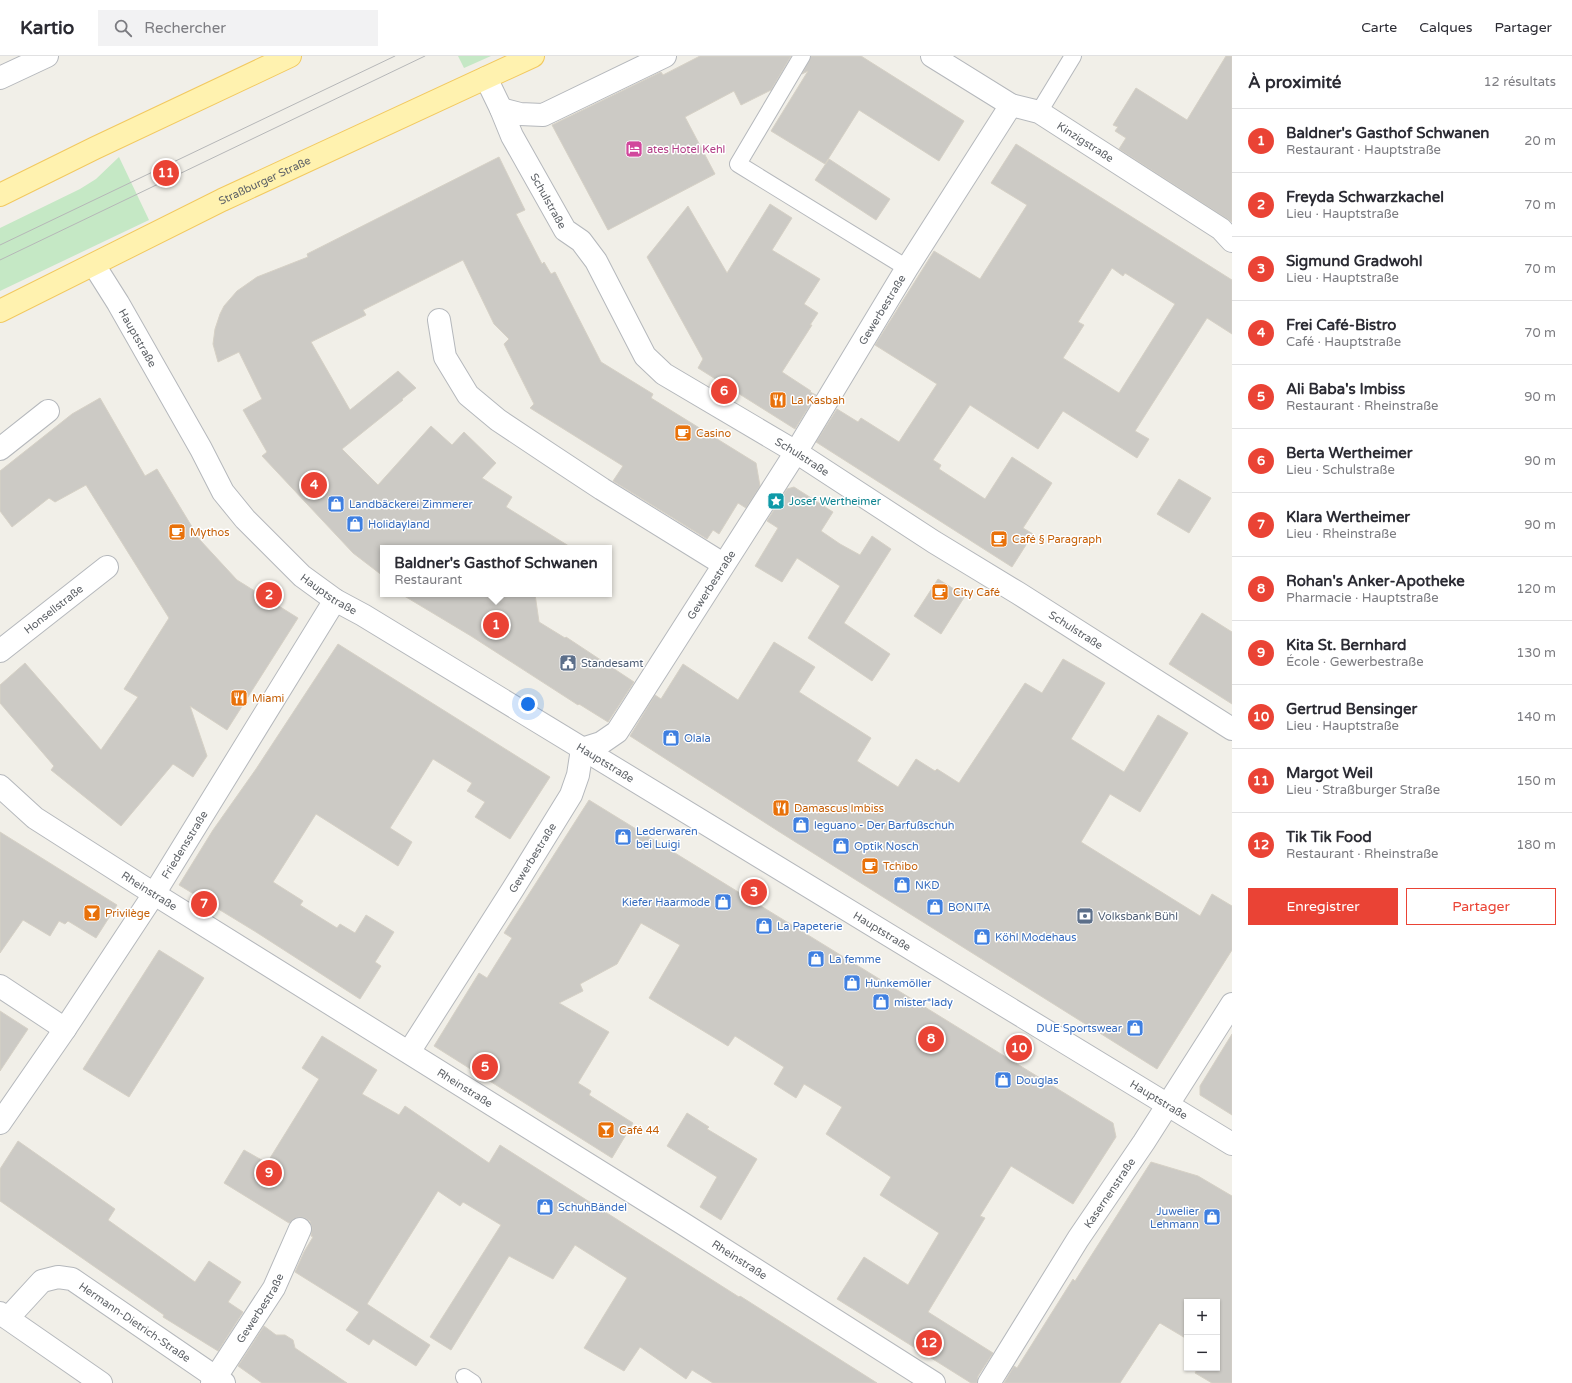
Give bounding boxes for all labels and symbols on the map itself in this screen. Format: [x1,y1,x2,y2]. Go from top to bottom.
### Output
street label: Kinzigstraße [1055,119,1116,165]
hotel icon: ates Hotel Kehl [624,139,644,159]
place label: ates Hotel Kehl [647,143,725,156]
street label: Straßburger Straße [216,153,313,207]
pin: 11 [153,158,179,188]
street label: Schulstraße [528,171,569,231]
street label: Gewerbestraße [856,272,908,347]
street label: Hauptstraße [116,306,160,369]
pin: 6 [711,376,737,406]
restaurant icon: La Kasbah [768,390,788,410]
place label: La Kasbah [791,394,845,407]
cafe icon: Casino [673,423,693,443]
place label: Casino [696,427,732,440]
street label: Schulstraße [773,435,832,478]
pin: 4 [301,470,327,500]
place icon: Josef Wertheimer [766,491,786,511]
shop icon: Landbäckerei Zimmerer [326,494,346,514]
place label: Josef Wertheimer [789,495,882,508]
place label: Landbäckerei Zimmerer [349,498,474,511]
shop icon: Holidayland [345,514,365,534]
place label: Holidayland [368,518,430,531]
cafe icon: Mythos [167,522,187,542]
place label: Mythos [190,526,230,539]
cafe icon: Café § Paragraph [989,529,1009,549]
place label: Café § Paragraph [1012,533,1102,546]
street label: Gewerbestraße [684,548,738,622]
street label: Hauptstraße [298,571,359,617]
pin: 2 [256,580,282,610]
street label: Honsellstraße [21,582,86,636]
cafe icon: City Café [930,582,950,602]
place label: City Café [953,586,1000,599]
street label: Schulstraße [1046,608,1105,652]
pin: 1 [483,610,509,640]
public building icon: Standesamt [558,653,578,673]
place label: Standesamt [581,657,643,670]
restaurant icon: Miami [229,688,249,708]
place label: Miami [252,692,284,705]
your location [518,694,538,714]
shop icon: Olala [661,728,681,748]
place label: Olala [684,732,711,745]
street label: Hauptstraße [574,740,637,785]
restaurant icon: Damascus Imbiss [771,798,791,818]
place label: Damascus Imbiss [794,802,884,815]
street label: Friedensstraße [159,808,210,881]
shop icon: leguano - Der Barfußschuh [791,815,811,835]
place label: leguano - Der Barfußschuh [814,819,955,832]
street label: Gewerbestraße [506,821,559,895]
place label: Lederwaren bei Luigi [636,825,698,851]
shop icon: Lederwaren bei Luigi [613,827,633,847]
shop icon: Optik Nosch [831,836,851,856]
place label: Optik Nosch [854,840,919,853]
cafe icon: Tchibo [860,856,880,876]
place label: Tchibo [883,860,918,873]
street label: Rheinstraße [119,868,180,913]
shop icon: NKD [892,875,912,895]
pin: 3 [741,877,767,907]
place label: NKD [915,879,939,892]
pin: 7 [191,889,217,919]
shop icon: Kiefer Haarmode [713,892,733,912]
place label: Kiefer Haarmode [622,896,710,909]
shop icon: BONITA [925,897,945,917]
place label: BONITA [948,901,991,914]
bar icon: Privilège [82,903,102,923]
bank icon: Volksbank Bühl [1075,906,1095,926]
place label: Privilège [105,907,150,920]
street label: Hauptstraße [851,909,913,954]
place label: Volksbank Bühl [1098,910,1178,923]
shop icon: La Papeterie [754,916,774,936]
place label: La Papeterie [777,920,842,933]
shop icon: Köhl Modehaus [972,927,992,947]
place label: Köhl Modehaus [995,931,1077,944]
shop icon: La femme [806,949,826,969]
place label: La femme [829,953,881,966]
shop icon: Hunkemöller [842,973,862,993]
place label: Hunkemöller [865,977,932,990]
shop icon: mister*lady [871,992,891,1012]
place label: mister*lady [894,996,953,1009]
shop icon: DUE Sportswear [1125,1018,1145,1038]
place label: DUE Sportswear [1036,1022,1123,1035]
pin: 8 [918,1024,944,1054]
pin: 10 [1006,1033,1032,1063]
pin: 5 [472,1052,498,1082]
street label: Rheinstraße [435,1065,495,1110]
shop icon: Douglas [993,1070,1013,1090]
place label: Douglas [1016,1074,1059,1087]
street label: Hauptstraße [1128,1077,1190,1122]
bar icon: Café 44 [596,1120,616,1140]
place label: Café 44 [619,1124,660,1137]
street label: Kasernenstraße [1081,1155,1138,1230]
pin: 9 [256,1158,282,1188]
shop icon: SchuhBändel [535,1197,555,1217]
place label: SchuhBändel [558,1201,627,1214]
place label: Juwelier Lehmann [1150,1205,1200,1231]
shop icon: Juwelier Lehmann [1202,1207,1222,1227]
street label: Rheinstraße [710,1237,770,1282]
street label: Gewerbestraße [233,1271,286,1345]
street label: Hermann-Dietrich-Straße [77,1279,193,1365]
pin: 12 [916,1328,942,1358]

